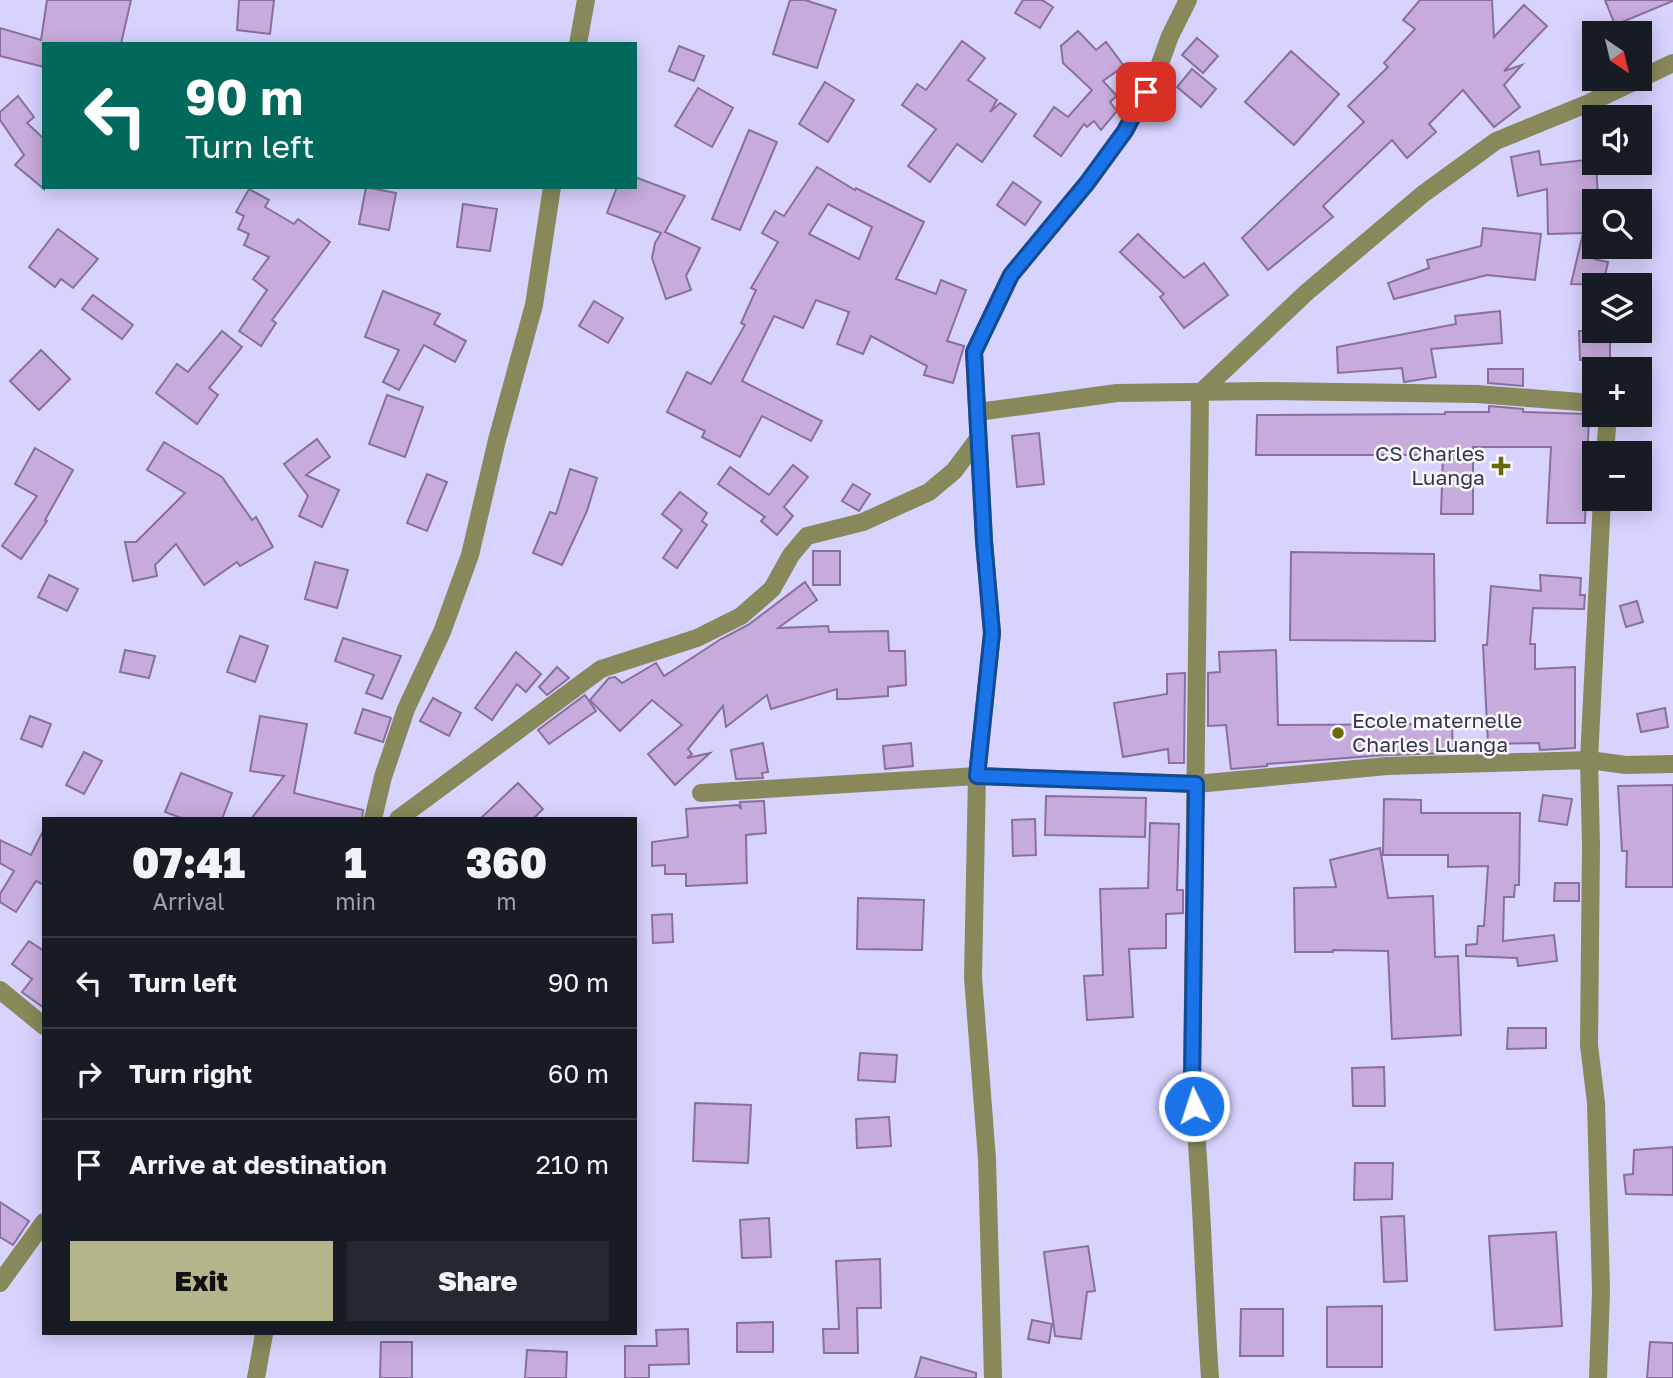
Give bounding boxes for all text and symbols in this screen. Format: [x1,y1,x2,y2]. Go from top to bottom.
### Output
north arrow [1582,21,1652,91]
map controls [1582,21,1652,511]
pin [1116,62,1176,122]
text: 90 m [185,67,303,126]
icon: left [70,70,161,161]
icon: arrive [1127,73,1165,111]
button: sound [1582,105,1652,175]
text: Turn left [185,127,314,165]
button: search [1582,189,1652,259]
button: layers [1582,273,1652,343]
button: + [1582,357,1652,427]
place label: CS Charles Luanga [1375,440,1485,490]
button: − [1582,441,1652,511]
marker: CS Charles Luanga [1491,456,1511,476]
place label: Ecole maternelle Charles Luanga [1352,707,1522,757]
marker: Ecole maternelle Charles Luanga [1330,725,1346,741]
text: 07:41 [132,837,245,887]
text: 1 [344,837,367,887]
text: 360 [466,837,547,887]
text: Arrival [153,887,225,915]
text: min [335,887,376,915]
text: m [496,887,517,915]
icon: left [70,964,108,1002]
text: Turn left [129,967,237,998]
text: 90 m [548,967,609,998]
icon: right [70,1055,108,1093]
text: Turn right [129,1058,252,1089]
text: 60 m [548,1058,609,1089]
position arrow [1157,1069,1231,1143]
icon: arrive [70,1146,108,1184]
text: Arrive at destination [129,1149,387,1180]
text: 210 m [536,1149,609,1180]
button: Exit [70,1241,333,1321]
button: Share [347,1241,609,1321]

